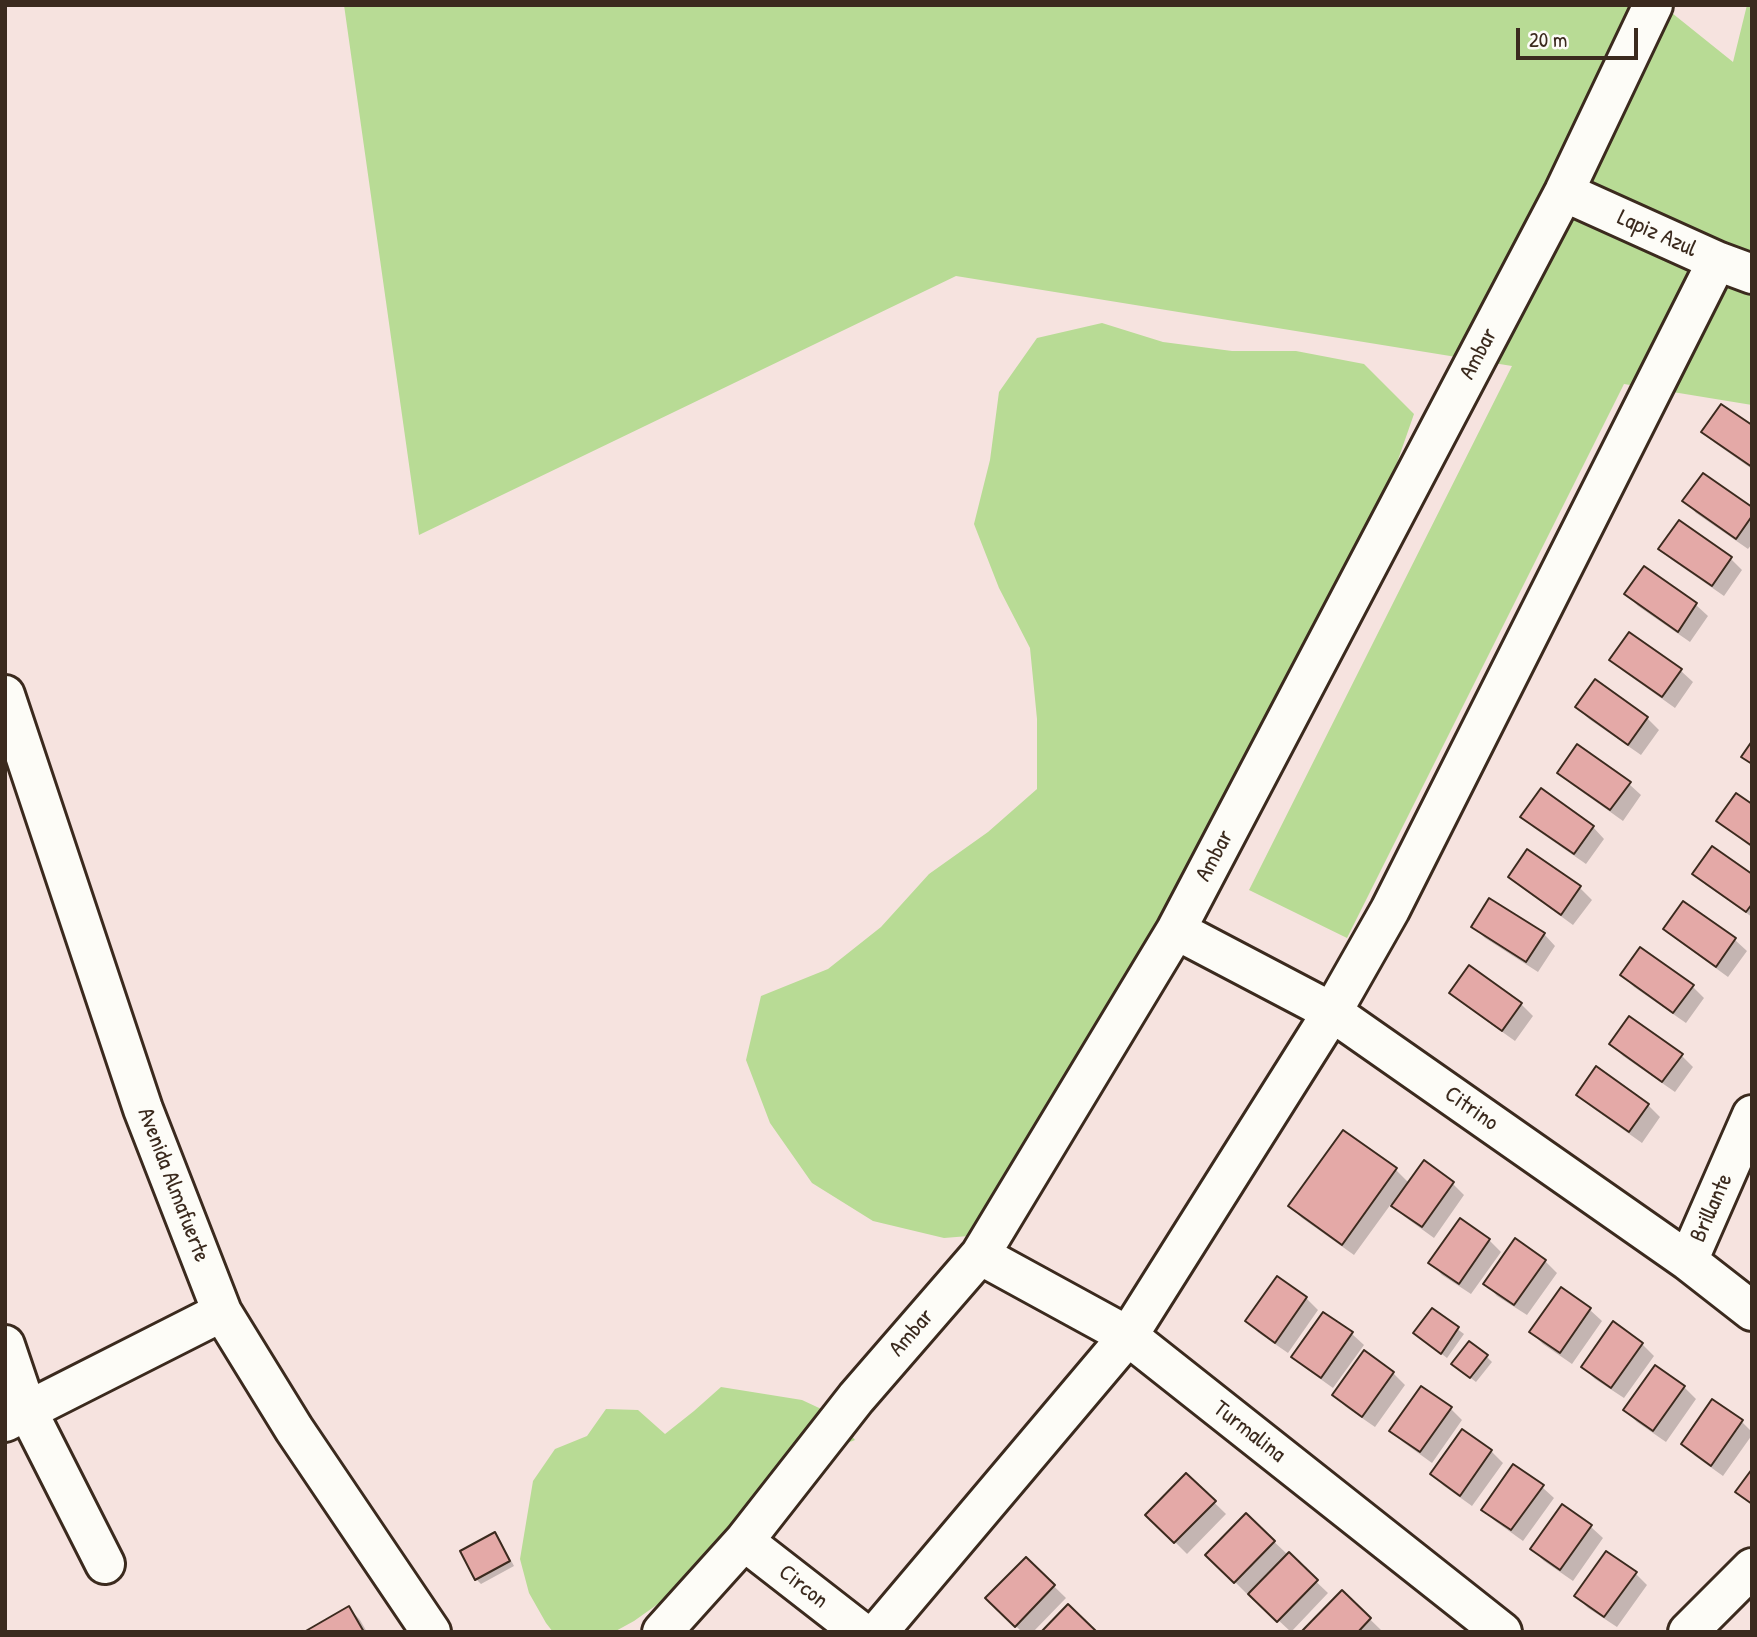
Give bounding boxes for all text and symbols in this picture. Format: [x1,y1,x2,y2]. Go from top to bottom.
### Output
scale bar [1519,14,1642,58]
text: 20 m [1529,25,1567,54]
street label: Lapiz Azul [1613,204,1701,264]
street label: Ambar [1454,324,1504,384]
street label: Ambar [1190,826,1240,886]
street label: Citrino [1439,1081,1503,1137]
street label: Avenida Almafuerte [131,1104,215,1266]
street label: Brillante [1685,1169,1739,1247]
street label: Ambar [884,1303,940,1363]
street label: Turmalina [1207,1395,1291,1469]
street label: Circon [773,1559,833,1615]

